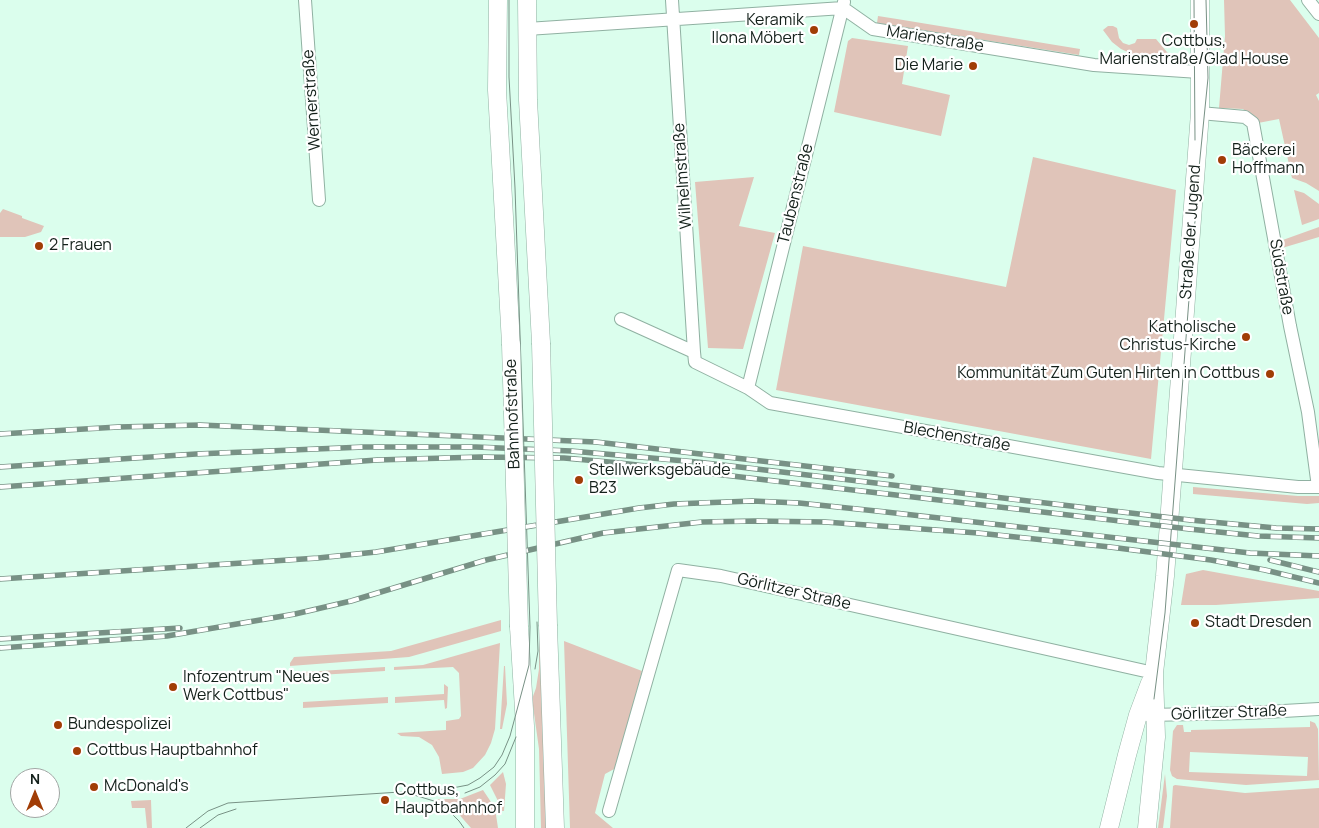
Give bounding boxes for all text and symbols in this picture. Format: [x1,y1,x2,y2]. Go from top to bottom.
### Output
place label: Keramik Ilona Möbert [712,11,804,49]
marker: Cottbus, Marienstraße/Glad House [1188,18,1200,30]
street label: Marienstraße [885,22,985,56]
marker: Keramik Ilona Möbert [808,24,820,36]
place label: Cottbus, Marienstraße/Glad House [1100,32,1288,70]
street label: Wernerstraße [299,49,325,151]
place label: Die Marie [895,56,963,76]
marker: Die Marie [967,60,979,72]
street label: Wilhelmstraße [670,122,696,230]
place label: Bäckerei Hoffmann [1232,141,1304,179]
street label: Taubenstraße [774,142,818,246]
marker: Bäckerei Hoffmann [1216,154,1228,166]
street label: Straße der Jugend [1177,164,1205,300]
place label: 2 Frauen [49,236,112,256]
street label: Südstraße [1265,237,1297,317]
marker: 2 Frauen [33,240,45,252]
place label: Katholische Christus-Kirche [1120,318,1236,356]
marker: Katholische Christus-Kirche [1240,331,1252,343]
street label: Bahnhofstraße [501,358,525,470]
place label: Kommunität Zum Guten Hirten in Cottbus [957,364,1260,384]
marker: Kommunität Zum Guten Hirten in Cottbus [1264,368,1276,380]
street label: Blechenstraße [902,418,1012,456]
place label: Stellwerksgebäude B23 [589,461,731,499]
marker: Stellwerksgebäude B23 [573,474,585,486]
street label: Görlitzer Straße [735,570,853,614]
place label: Stadt Dresden [1205,613,1311,633]
marker: Stadt Dresden [1189,617,1201,629]
place label: Infozentrum "Neues Werk Cottbus" [183,668,329,706]
marker: Infozentrum "Neues Werk Cottbus" [167,681,179,693]
street label: Görlitzer Straße [1171,701,1287,725]
place label: Bundespolizei [68,715,171,735]
marker: Bundespolizei [52,719,64,731]
place label: Cottbus Hauptbahnhof [87,741,258,761]
marker: Cottbus Hauptbahnhof [71,745,83,757]
north arrow [10,768,60,818]
text: N [30,769,40,788]
place label: McDonald's [104,777,189,797]
marker: McDonald's [88,781,100,793]
place label: Cottbus, Hauptbahnhof [395,781,502,819]
marker: Cottbus, Hauptbahnhof [379,794,391,806]

